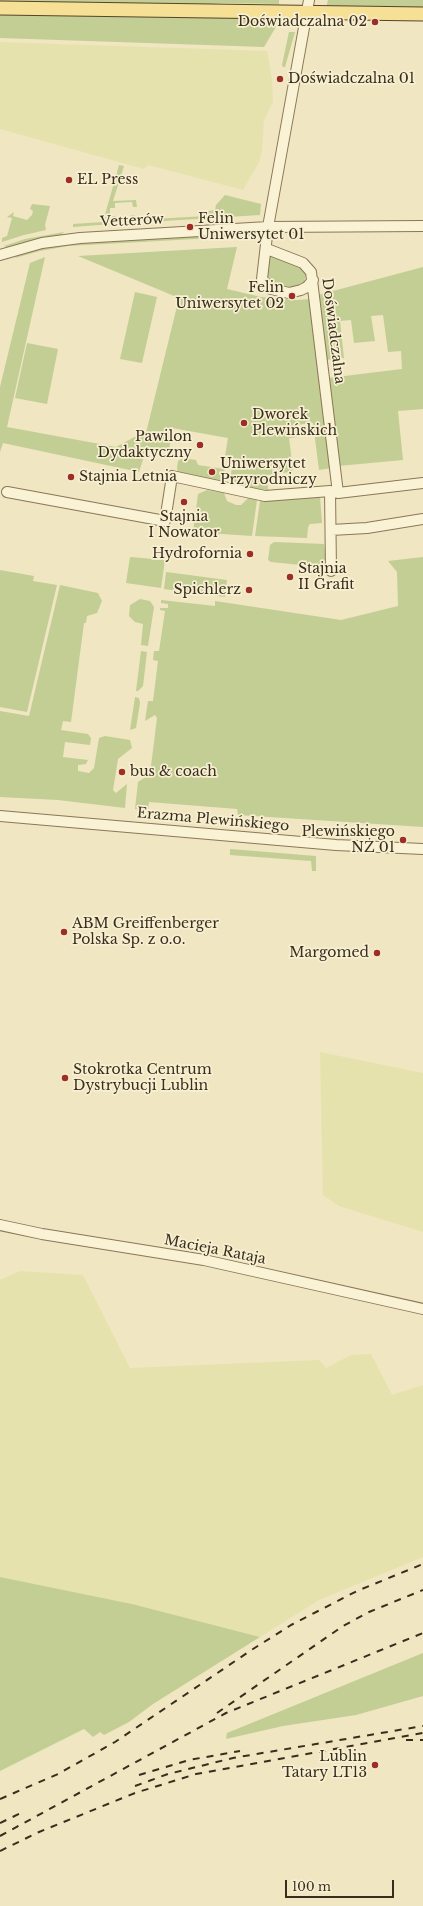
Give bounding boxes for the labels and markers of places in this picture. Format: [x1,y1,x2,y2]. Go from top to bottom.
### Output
place label: Doświadczalna 02 [238,14,367,30]
marker: Doświadczalna 02 [370,17,380,27]
place label: Doświadczalna 01 [288,71,415,87]
marker: Doświadczalna 01 [275,74,285,84]
place label: EL Press [77,172,138,188]
marker: EL Press [64,175,74,185]
place label: Felin Uniwersytet 01 [198,211,304,244]
marker: Felin Uniwersytet 01 [185,222,195,232]
place label: Felin Uniwersytet 02 [175,280,284,312]
marker: Felin Uniwersytet 02 [287,291,297,301]
place label: Dworek Plewińskich [252,407,337,440]
marker: Dworek Plewińskich [239,418,249,428]
place label: Pawilon Dydaktyczny [98,429,192,462]
marker: Pawilon Dydaktyczny [195,440,205,450]
place label: Uniwersytet Przyrodniczy [220,456,317,488]
marker: Uniwersytet Przyrodniczy [207,467,217,477]
place label: Stajnia Letnia [79,469,177,485]
marker: Stajnia Letnia [66,472,76,482]
marker: Stajnia I Nowator [179,497,189,507]
place label: Stajnia I Nowator [148,509,220,542]
place label: Hydrofornia [152,546,242,562]
marker: Hydrofornia [245,549,255,559]
place label: Stajnia II Grafit [298,561,355,594]
marker: Stajnia II Grafit [285,572,295,582]
place label: Spichlerz [174,582,241,598]
marker: Spichlerz [244,585,254,595]
place label: bus & coach [130,764,217,780]
marker: bus & coach [117,767,127,777]
place label: Plewińskiego NŻ 01 [301,824,395,856]
marker: Plewińskiego NŻ 01 [398,835,408,845]
place label: ABM Greiffenberger Polska Sp. z o.o. [72,916,219,948]
marker: ABM Greiffenberger Polska Sp. z o.o. [59,927,69,937]
place label: Margomed [289,945,369,961]
marker: Margomed [372,948,382,958]
place label: Stokrotka Centrum Dystrybucji Lublin [73,1062,212,1094]
marker: Stokrotka Centrum Dystrybucji Lublin [60,1073,70,1083]
place label: Lublin Tatary LT13 [282,1749,367,1782]
marker: Lublin Tatary LT13 [370,1760,380,1770]

